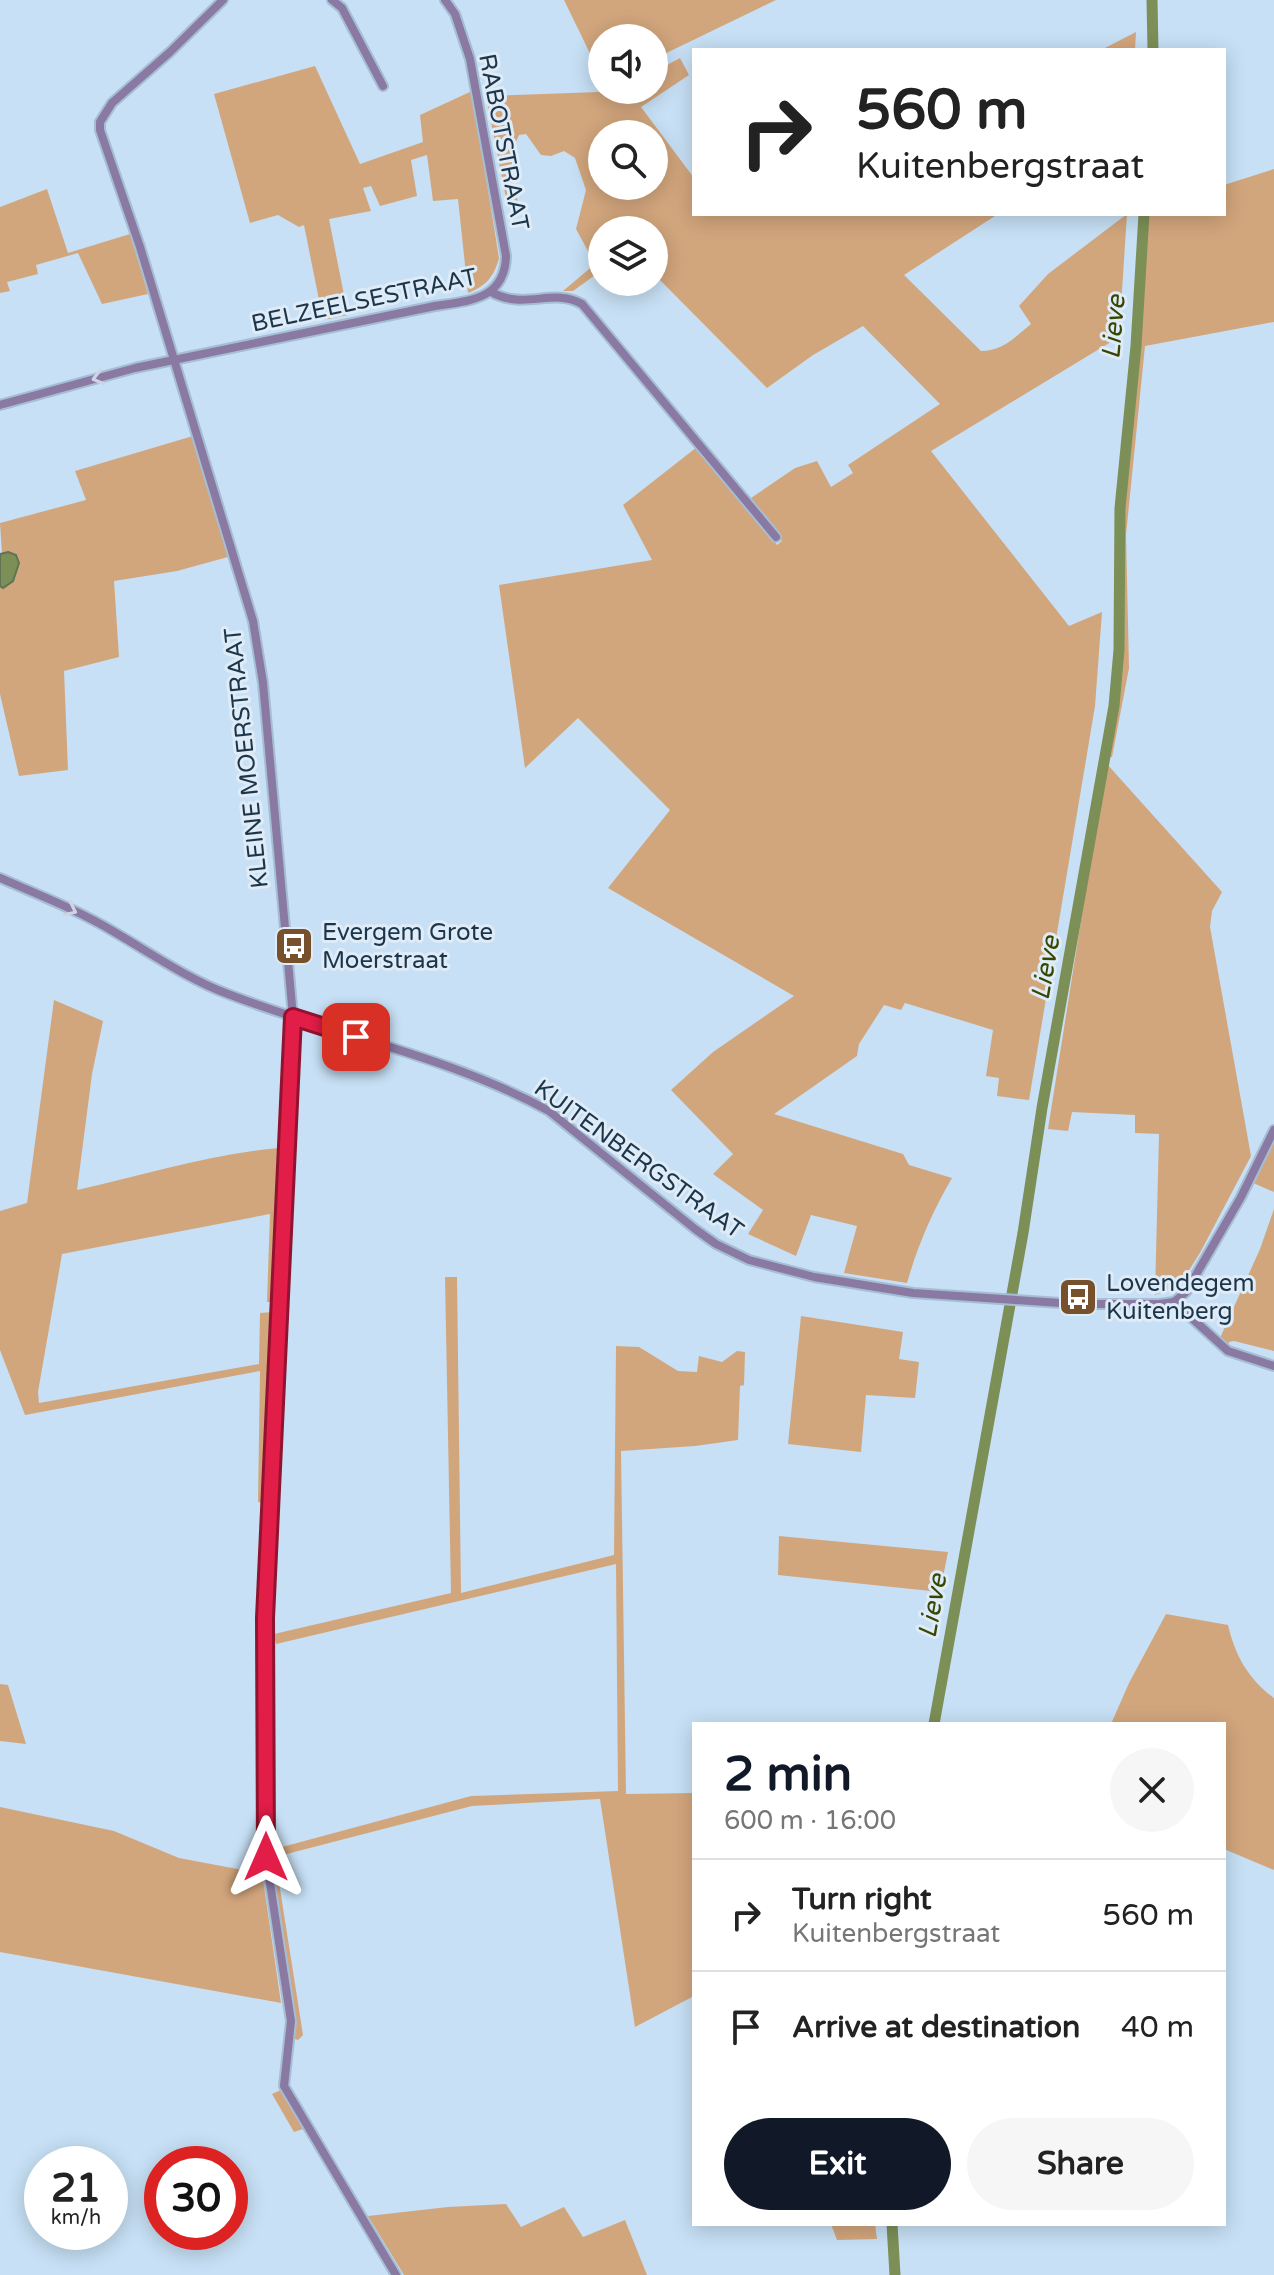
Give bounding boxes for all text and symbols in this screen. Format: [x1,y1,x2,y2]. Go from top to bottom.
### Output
map controls [588,24,668,296]
button: sound [588,24,668,104]
street label: RABOTSTRAAT [472,51,535,233]
text: 560 m [856,77,1027,144]
icon: right [724,80,828,184]
button: search [588,120,668,200]
text: Kuitenbergstraat [856,145,1144,188]
button: layers [588,216,668,296]
street label: BELZEELSESTRAAT [249,262,480,339]
water label: Lieve [1095,292,1132,360]
one-way arrow [92,369,106,386]
street label: KLEINE MOERSTRAAT [218,626,275,890]
one-way arrow [63,900,77,916]
place label: Evergem Grote Moerstraat [322,918,493,975]
bus stop icon: Evergem Grote Moerstraat [273,925,315,967]
water label: Lieve [1025,932,1067,1002]
pin [322,1003,390,1071]
icon: arrive [334,1015,378,1059]
street label: KUITENBERGSTRAAT [528,1074,749,1245]
place label: Lovendegem Kuitenberg [1106,1269,1255,1326]
bus stop icon: Lovendegem Kuitenberg [1057,1276,1099,1318]
water label: Lieve [912,1570,954,1640]
text: 2 min [724,1746,852,1804]
button: close [1110,1748,1194,1832]
text: 600 m · 16:00 [724,1805,896,1836]
position arrow [224,1815,308,1899]
text: Turn right [792,1881,932,1918]
icon: right [724,1893,768,1937]
text: 560 m [1102,1897,1194,1934]
text: Kuitenbergstraat [792,1918,1000,1949]
icon: arrive [724,2005,768,2049]
text: Arrive at destination [792,2009,1080,2046]
text: 40 m [1121,2009,1194,2046]
button: Exit [724,2118,951,2210]
button: Share [967,2118,1194,2210]
speed limit sign: 30 [144,2146,248,2250]
text: 21 [51,2164,101,2212]
text: km/h [51,2206,101,2230]

